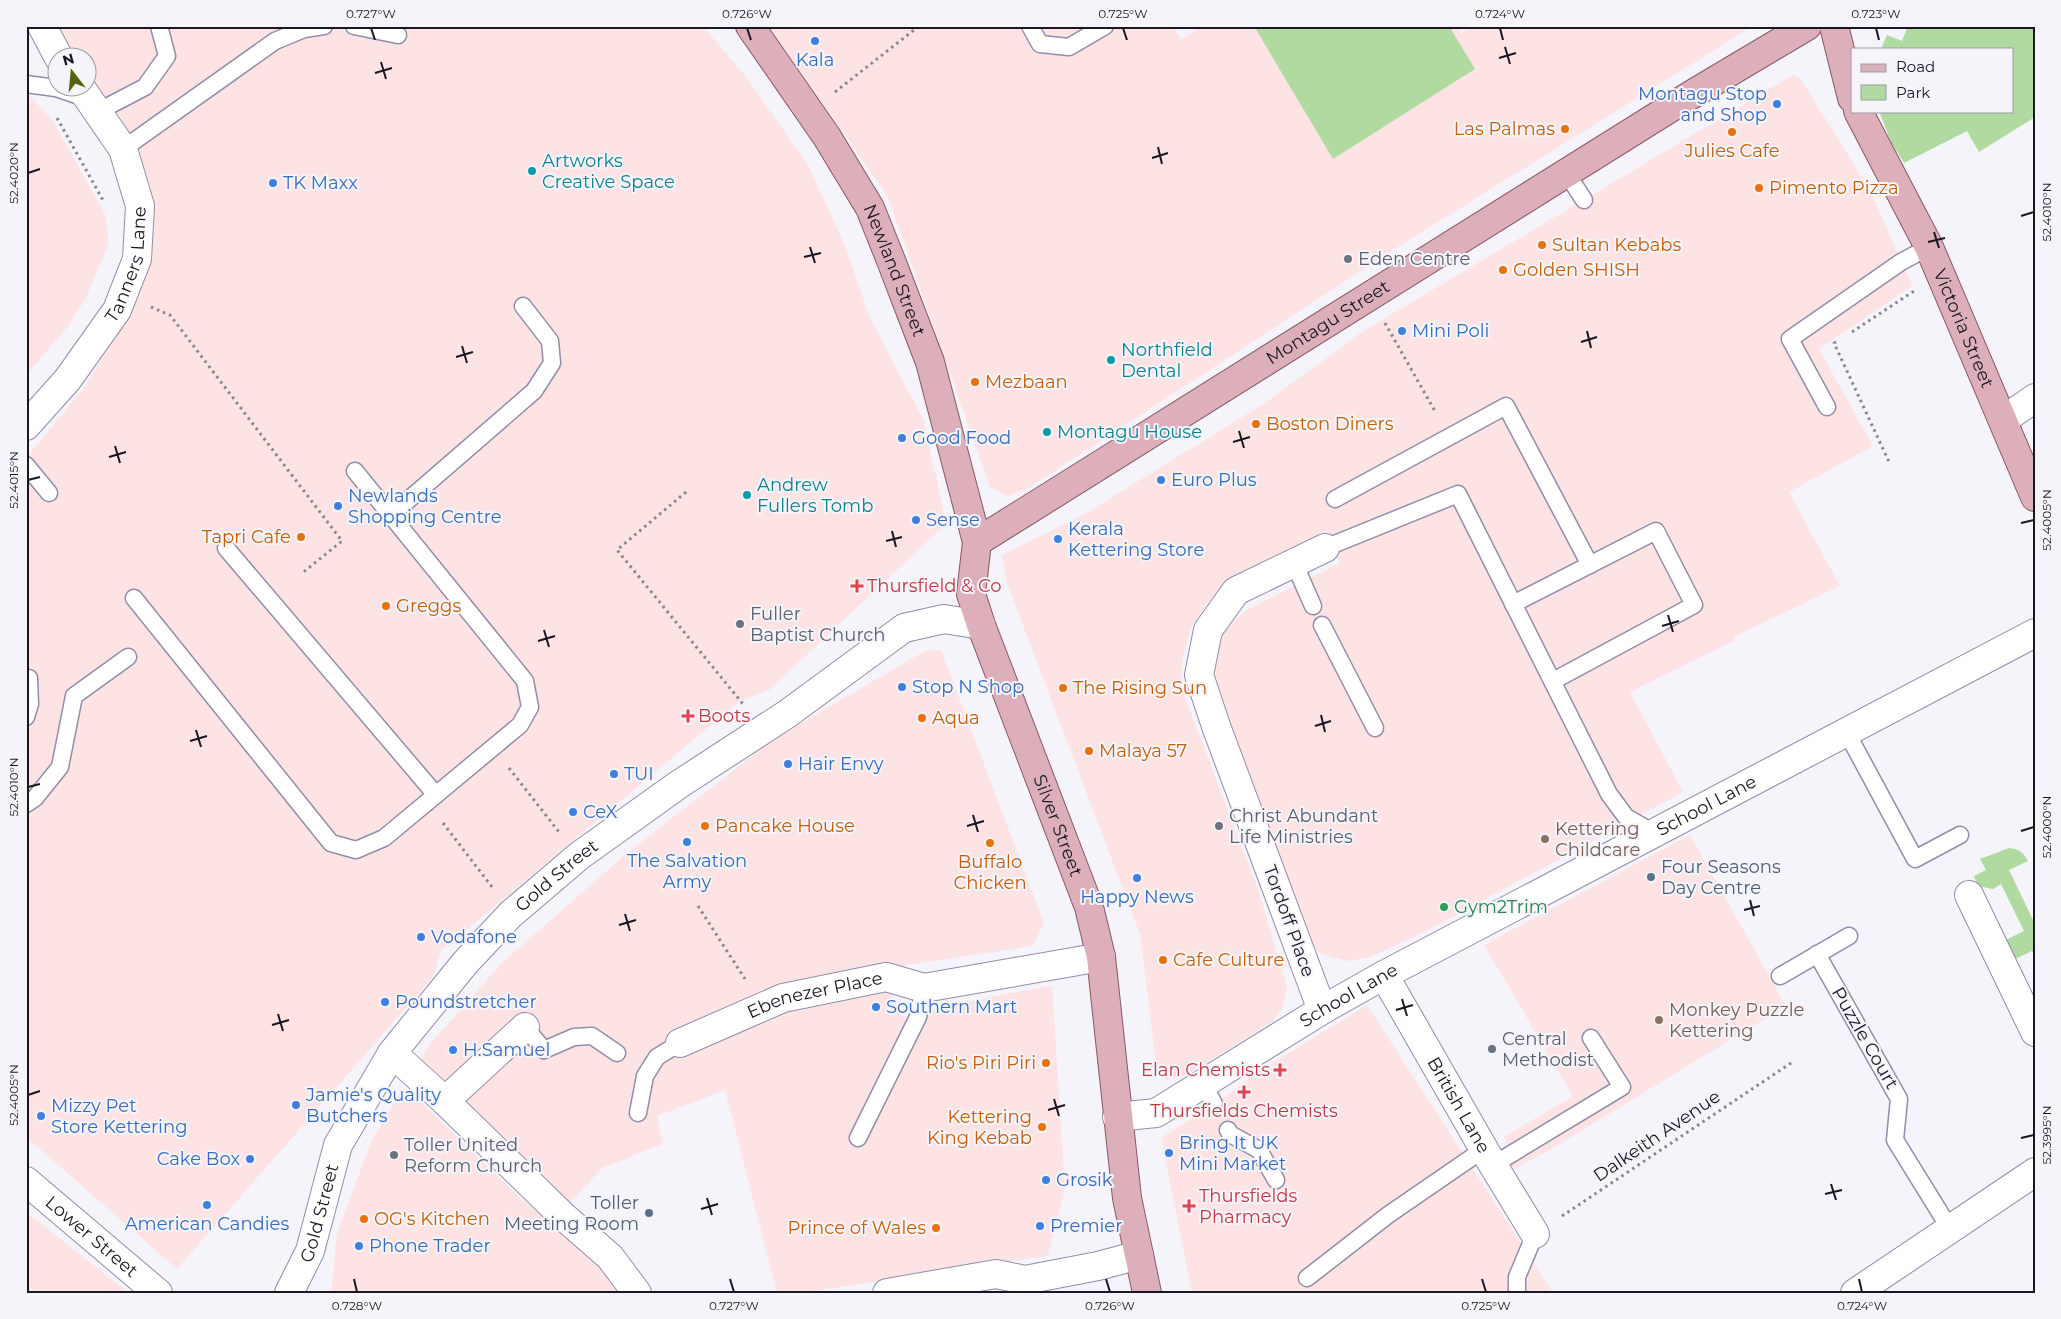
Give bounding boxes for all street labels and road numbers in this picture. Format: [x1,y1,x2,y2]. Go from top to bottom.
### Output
street label: Newland Street [859,201,930,340]
street label: Tanners Lane [101,205,151,327]
street label: Victoria Street [1929,266,1999,391]
street label: Montagu Street [1262,275,1394,369]
street label: School Lane [1653,770,1760,841]
street label: Silver Street [1028,771,1087,880]
street label: Gold Street [511,835,602,917]
street label: Tordoff Place [1259,862,1319,980]
street label: School Lane [1295,959,1402,1032]
street label: Ebenezer Place [744,967,884,1023]
street label: Puzzle Court [1827,983,1903,1093]
street label: British Lane [1422,1053,1495,1157]
street label: Dalkeith Avenue [1589,1085,1725,1187]
street label: Gold Street [295,1161,344,1266]
street label: Lower Street [41,1191,142,1282]

